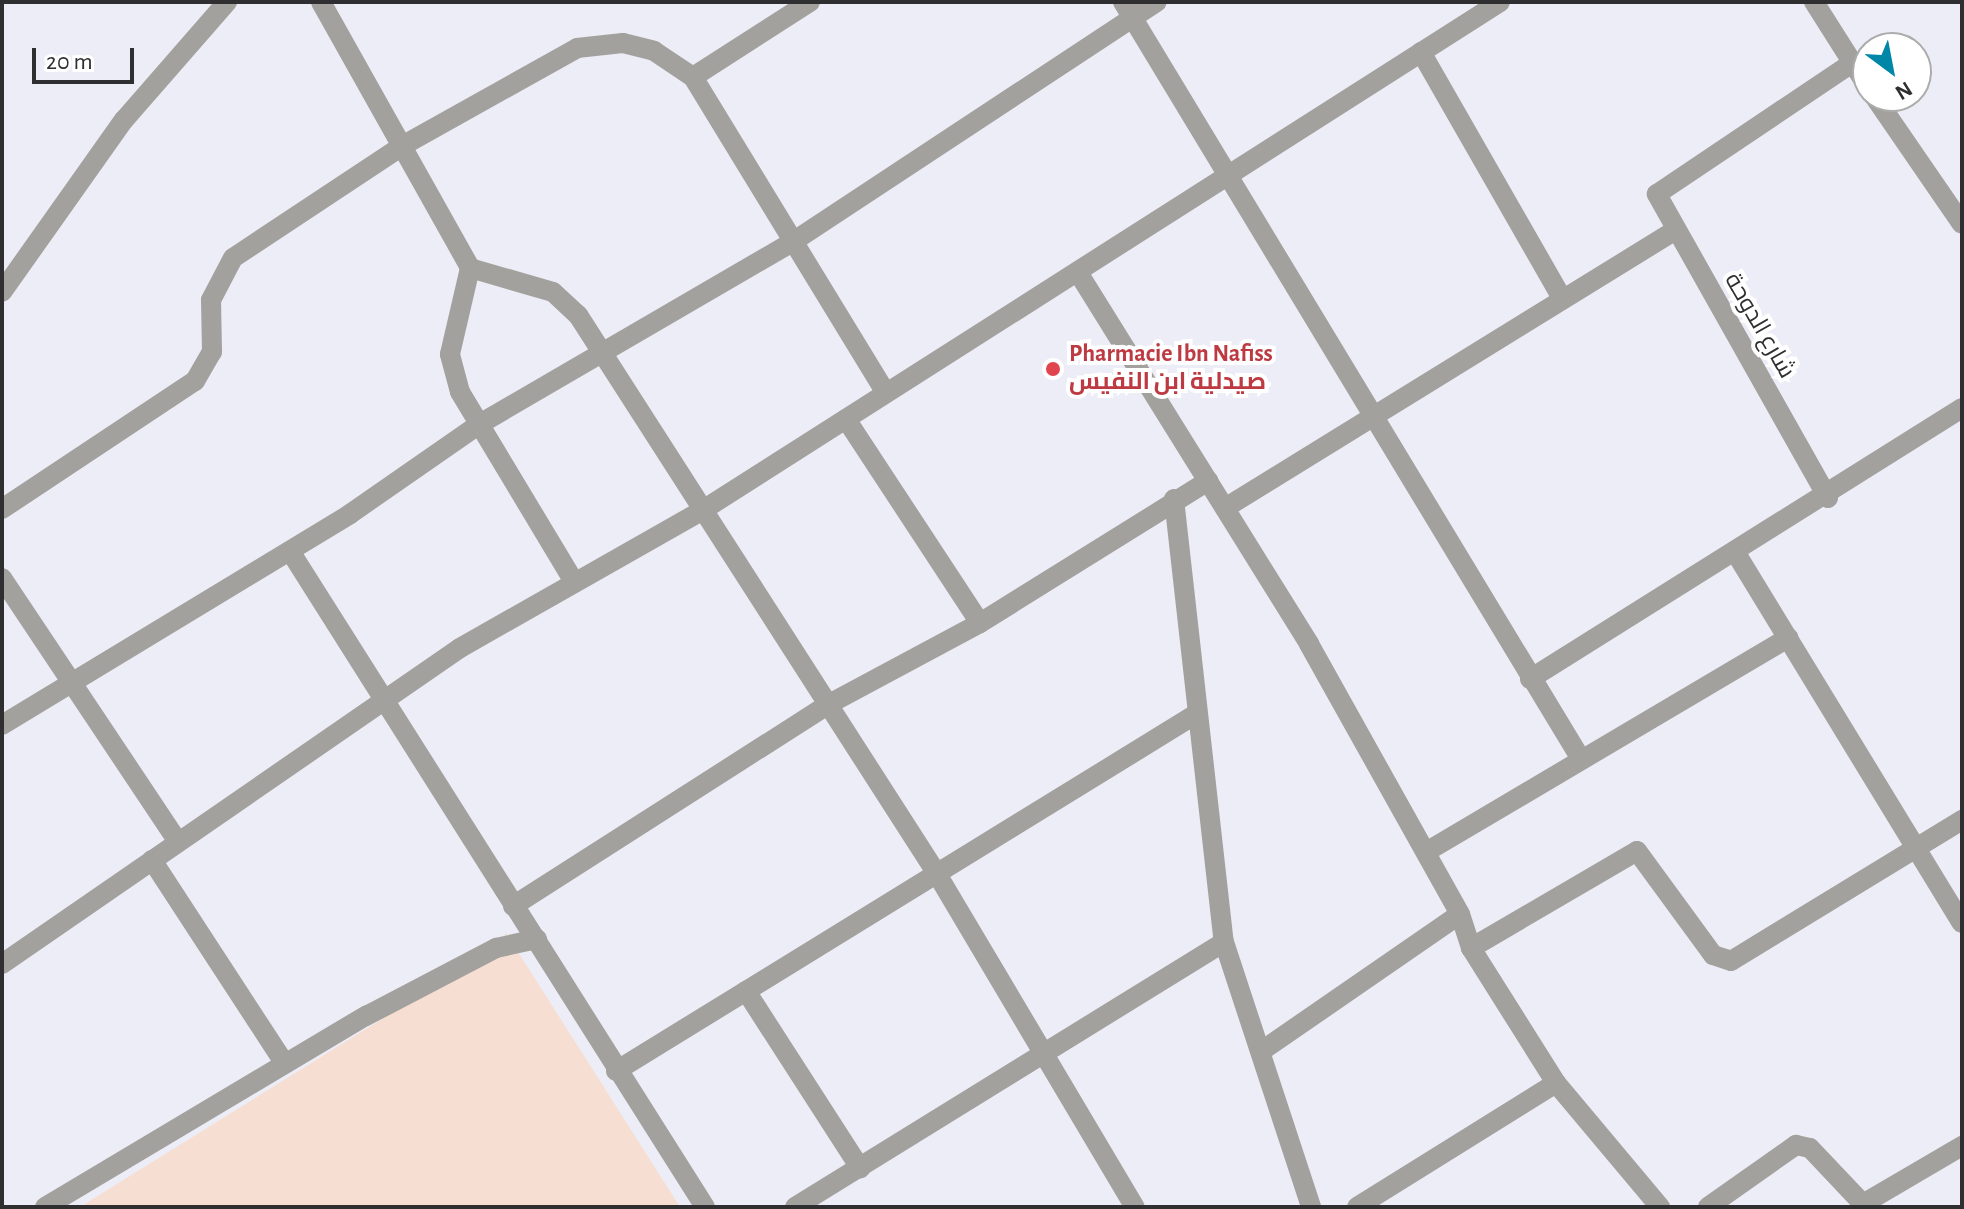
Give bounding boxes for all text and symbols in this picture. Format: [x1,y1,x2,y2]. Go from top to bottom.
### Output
scale bar [36,32,138,82]
north arrow [1852,32,1932,112]
text: 20 m [46,50,93,74]
text: N [1891,77,1916,104]
street label: شارع الدوحة [1717,268,1801,384]
place label: Pharmacie Ibn Nafiss صيدلية ابن النفيس [1069,341,1273,397]
marker: Pharmacie Ibn Nafiss صيدلية ابن النفيس [1044,360,1062,378]

